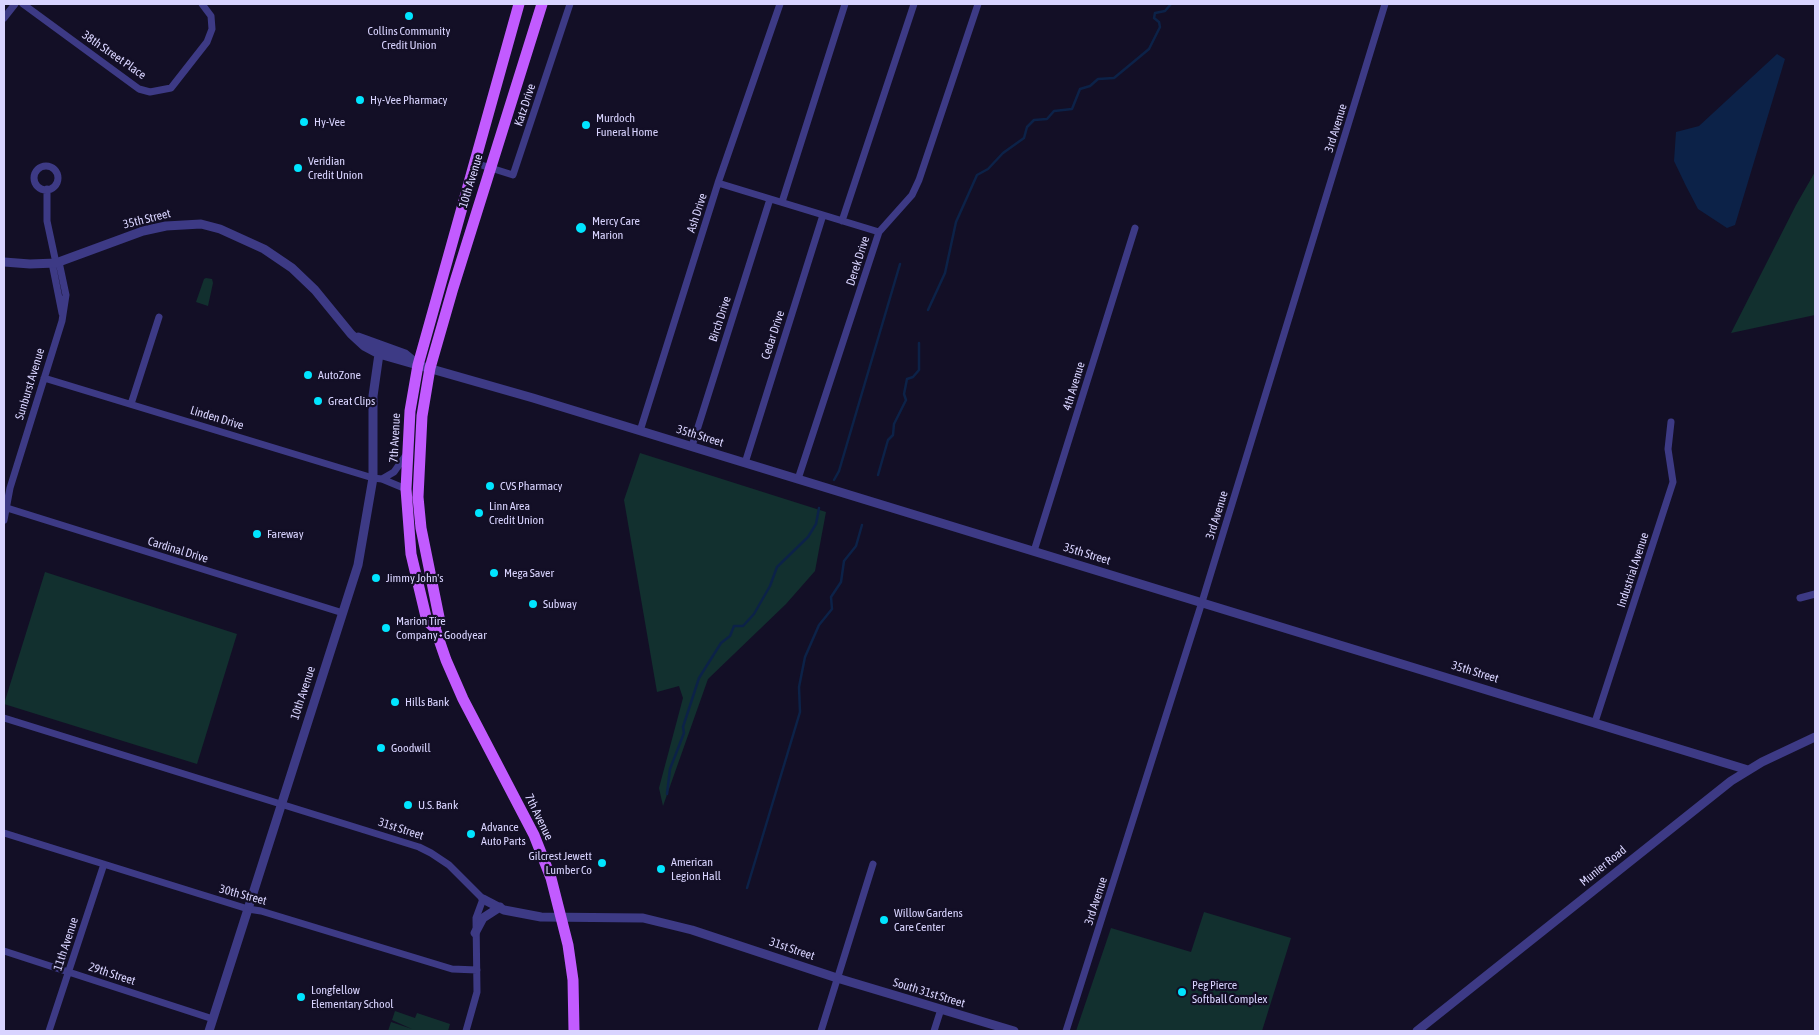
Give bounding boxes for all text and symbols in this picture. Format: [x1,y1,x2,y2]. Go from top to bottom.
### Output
marker: Collins Community Credit Union [403,10,415,22]
place label: Collins Community Credit Union [368,24,450,52]
street label: 38th Street Place [79,28,149,82]
street label: Katz Drive [511,82,539,128]
place label: Hy-Vee Pharmacy [370,93,447,107]
marker: Hy-Vee Pharmacy [354,94,366,106]
street label: 3rd Avenue [1322,102,1350,154]
place label: Murdoch Funeral Home [596,111,658,139]
place label: Hy-Vee [314,115,345,129]
marker: Hy-Vee [298,116,310,128]
marker: Murdoch Funeral Home [580,119,592,131]
street label: 10th Avenue [456,152,486,210]
place label: Veridian Credit Union [308,154,363,182]
marker: Veridian Credit Union [292,162,304,174]
street label: Ash Drive [684,191,710,235]
street label: 35th Street [122,206,172,232]
place label: Mercy Care Marion [592,214,640,242]
marker: Mercy Care Marion [574,221,588,235]
street label: Derek Drive [843,234,873,288]
street label: Birch Drive [706,294,734,344]
street label: Cedar Drive [758,309,788,361]
street label: Sunburst Avenue [12,346,48,422]
street label: 4th Avenue [1060,360,1088,412]
place label: AutoZone [318,368,361,382]
marker: AutoZone [302,369,314,381]
place label: Great Clips [328,394,375,408]
marker: Great Clips [312,395,324,407]
street label: Linden Drive [189,403,245,433]
street label: 7th Avenue [387,413,403,463]
street label: 35th Street [675,422,725,450]
place label: CVS Pharmacy [500,479,562,493]
marker: CVS Pharmacy [484,480,496,492]
street label: 3rd Avenue [1203,489,1231,541]
place label: Linn Area Credit Union [489,499,544,527]
marker: Linn Area Credit Union [473,507,485,519]
place label: Fareway [267,527,304,541]
marker: Fareway [251,528,263,540]
street label: Industrial Avenue [1614,531,1652,609]
street label: Cardinal Drive [146,534,210,566]
street label: 35th Street [1062,540,1112,568]
place label: Mega Saver [504,566,554,580]
marker: Mega Saver [488,567,500,579]
place label: Jimmy John's [386,571,444,585]
marker: Jimmy John's [370,572,382,584]
place label: Subway [543,597,577,611]
marker: Subway [527,598,539,610]
place label: Marion Tire Company - Goodyear [396,614,487,642]
marker: Marion Tire Company - Goodyear [380,622,392,634]
street label: 35th Street [1450,658,1500,686]
street label: 10th Avenue [288,664,318,722]
place label: Hills Bank [405,695,449,709]
marker: Hills Bank [389,696,401,708]
place label: Goodwill [391,741,431,755]
marker: Goodwill [375,742,387,754]
street label: 7th Avenue [522,791,556,843]
place label: U.S. Bank [418,798,458,812]
marker: U.S. Bank [402,799,414,811]
street label: 31st Street [376,815,426,843]
place label: Advance Auto Parts [481,820,526,848]
marker: Advance Auto Parts [465,828,477,840]
street label: Munier Road [1577,843,1629,889]
place label: Gilcrest Jewett Lumber Co [528,849,592,877]
place label: American Legion Hall [671,855,721,883]
marker: Gilcrest Jewett Lumber Co [596,857,608,869]
marker: American Legion Hall [655,863,667,875]
street label: 3rd Avenue [1081,875,1111,927]
street label: 30th Street [218,882,268,908]
place label: Willow Gardens Care Center [894,906,963,934]
marker: Willow Gardens Care Center [878,914,890,926]
street label: 11th Avenue [51,915,81,973]
street label: 31st Street [767,935,817,963]
street label: 29th Street [87,960,137,988]
street label: South 31st Street [891,975,967,1011]
place label: Peg Pierce Softball Complex [1192,978,1267,1006]
place label: Longfellow Elementary School [311,983,393,1011]
marker: Peg Pierce Softball Complex [1176,986,1188,998]
marker: Longfellow Elementary School [295,991,307,1003]

